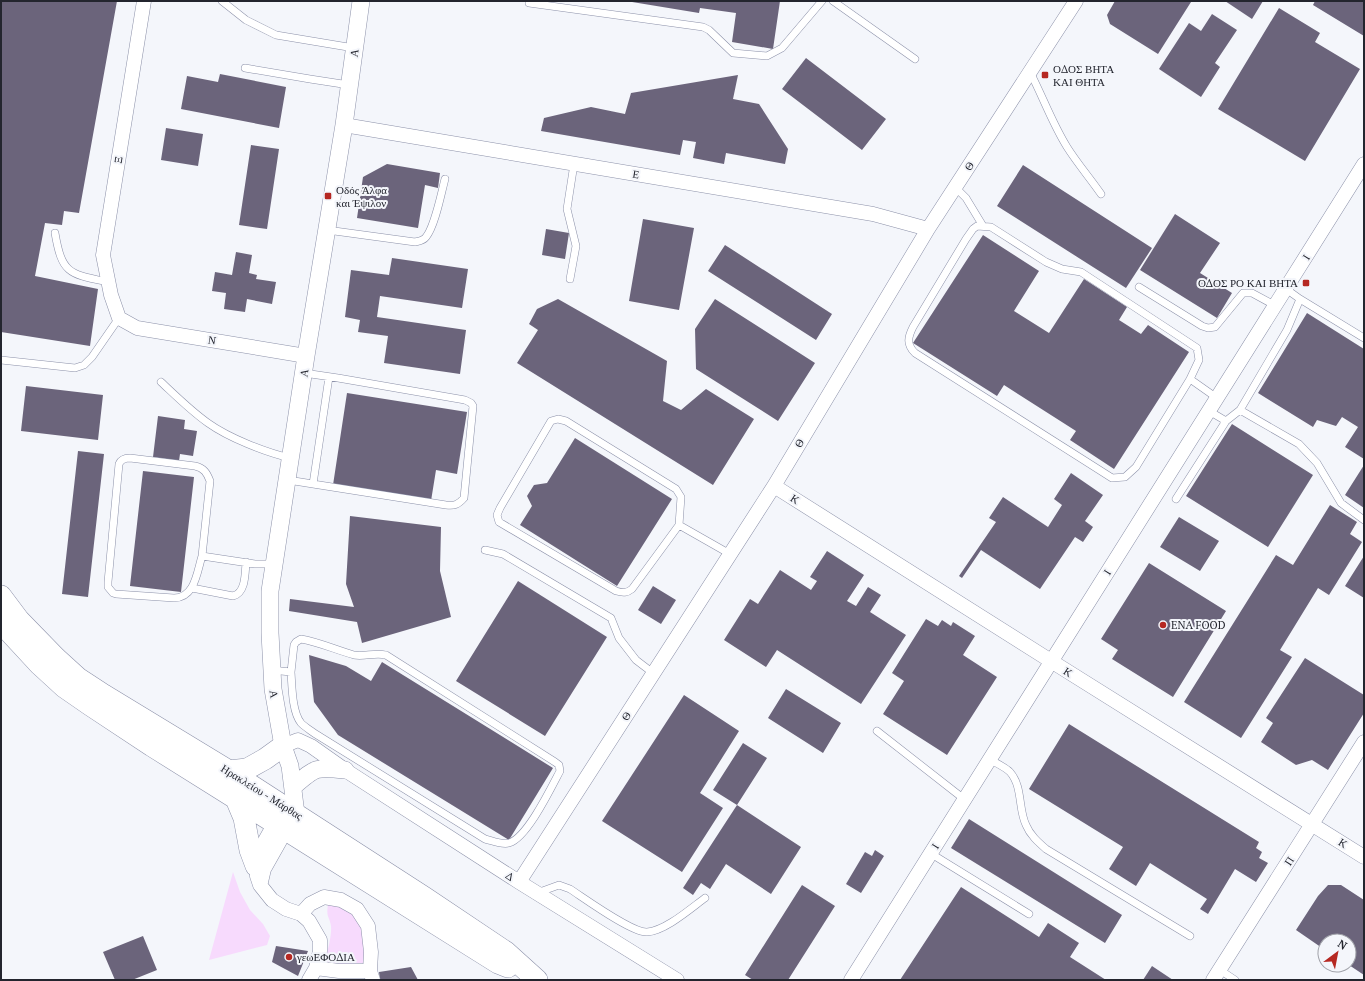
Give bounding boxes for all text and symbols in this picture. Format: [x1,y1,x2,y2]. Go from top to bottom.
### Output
street label: Α [347,48,361,58]
place label: ΟΔΟΣ ΒΗΤΑ ΚΑΙ ΘΗΤΑ [1053,62,1114,89]
marker: ΟΔΟΣ ΒΗΤΑ ΚΑΙ ΘΗΤΑ [1040,70,1050,80]
street label: Ξ [111,155,125,165]
street label: Θ [961,159,977,173]
street label: Ε [632,167,641,181]
place label: Οδός Άλφα και Έψιλον [336,183,387,210]
marker: Οδός Άλφα και Έψιλον [323,191,333,201]
street label: Ι [1299,251,1313,262]
place label: ΟΔΟΣ ΡΟ ΚΑΙ ΒΗΤΑ [1198,276,1298,290]
marker: ΟΔΟΣ ΡΟ ΚΑΙ ΒΗΤΑ [1301,278,1311,288]
street label: Ν [207,332,217,348]
street label: Α [296,368,312,378]
street label: Θ [791,436,807,450]
street label: Κ [788,491,802,507]
street label: Ι [1100,566,1114,577]
place label: ENA FOOD [1171,618,1226,632]
marker: ENA FOOD [1158,620,1168,630]
street label: Κ [1061,664,1075,680]
street label: Α [266,689,282,699]
street label: Θ [618,709,634,723]
street label: Ηρακλείου - Μάρθας [218,761,306,823]
street label: Κ [1336,835,1350,851]
street label: Ι [928,840,942,851]
street label: Π [1281,854,1297,868]
street label: Δ [503,868,517,884]
north arrow [1317,933,1357,973]
text: N [1335,936,1350,953]
place label: γεωΕΦΟΔΙΑ [296,950,355,964]
marker: γεωΕΦΟΔΙΑ [284,952,294,962]

